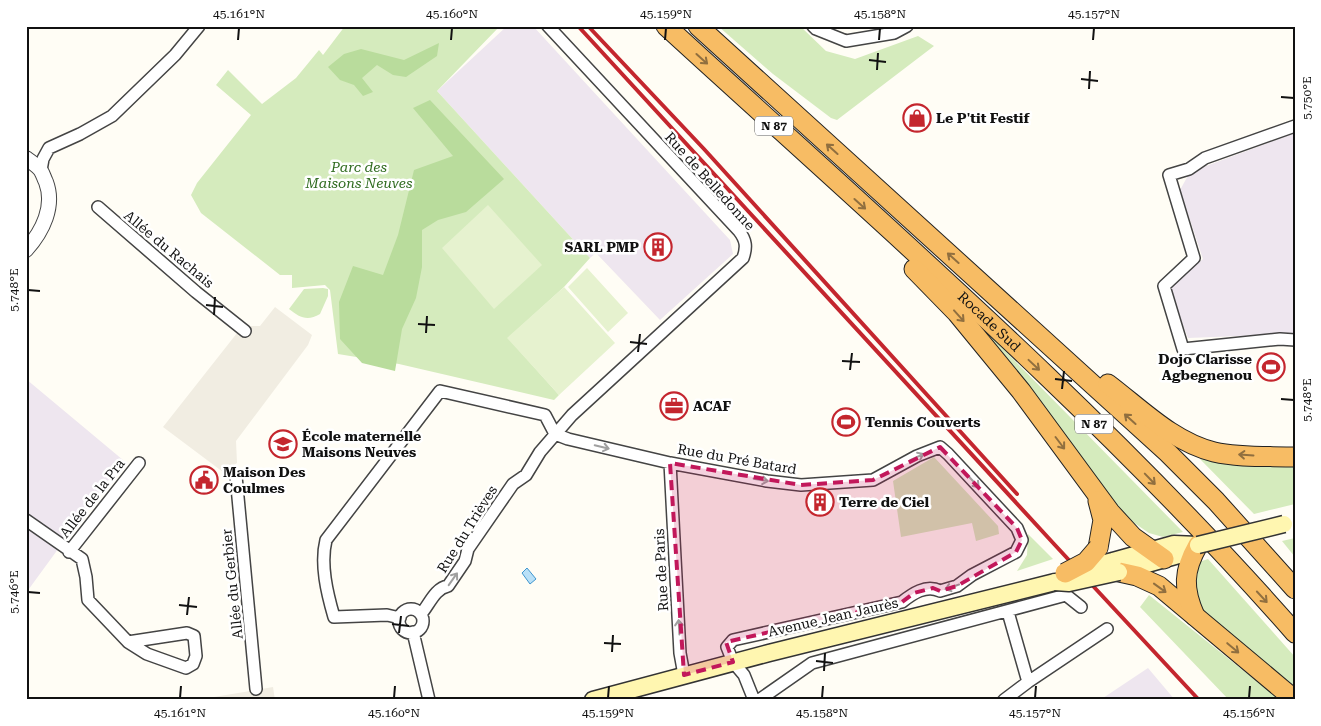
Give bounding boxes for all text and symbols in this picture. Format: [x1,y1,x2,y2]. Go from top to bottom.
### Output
text: 45.161°N [213,7,265,21]
text: 45.160°N [426,7,478,21]
text: 45.159°N [640,7,692,21]
text: 45.158°N [854,7,906,21]
text: 45.157°N [1068,7,1120,21]
one-way arrow [695,53,708,65]
text: 5.750°E [1300,76,1314,120]
shop icon: Le P'tit Festif [902,103,932,133]
place label: Le P'tit Festif [936,110,1030,126]
road number: N 87 [755,116,793,136]
street label: Rue de Belledonne [662,129,758,234]
one-way arrow [826,143,839,155]
park label: Parc des Maisons Neuves [305,159,413,191]
one-way arrow [854,198,867,210]
street label: Allée du Rachais [121,207,217,291]
building icon: SARL PMP [643,232,673,262]
place label: SARL PMP [564,239,639,255]
one-way arrow [946,252,959,264]
text: 5.748°E [7,268,21,312]
street label: Rocade Sud [955,288,1024,355]
one-way arrow [953,309,964,322]
place label: Dojo Clarisse Agbegnenou [1158,351,1252,383]
sports icon: Dojo Clarisse Agbegnenou [1256,352,1286,382]
one-way arrow [1028,359,1041,371]
text: 5.748°E [1300,378,1314,422]
office icon: ACAF [659,391,689,421]
place label: ACAF [693,398,732,414]
sports icon: Tennis Couverts [831,407,861,437]
one-way arrow [1124,413,1137,425]
place label: Tennis Couverts [865,414,981,430]
road number: N 87 [1075,414,1113,434]
place label: École maternelle Maisons Neuves [302,428,421,460]
school or university icon: École maternelle Maisons Neuves [268,429,298,459]
one-way arrow [1055,436,1065,450]
street label: Rue du Pré Batard [676,441,798,477]
one-way arrow [593,443,609,452]
one-way arrow [1238,450,1254,459]
one-way arrow [909,451,924,461]
street label: Allée de la Pra [56,455,128,541]
place label: Maison Des Coulmes [223,464,305,496]
public building icon: Maison Des Coulmes [189,465,219,495]
one-way arrow [1144,473,1156,485]
one-way arrow [968,475,980,488]
one-way arrow [752,476,768,486]
street label: Rue du Trièves [434,482,500,576]
building icon: Terre de Ciel [805,487,835,517]
place label: Terre de Ciel [839,494,929,510]
street label: Allée du Gerbier [218,528,246,640]
street label: Rue de Paris [651,528,671,612]
text: 5.746°E [7,570,21,614]
one-way arrow [448,572,458,586]
one-way arrow [945,583,960,592]
one-way arrow [1153,583,1167,593]
one-way arrow [1256,591,1268,603]
street label: Avenue Jean Jaurès [766,594,900,640]
one-way arrow [674,619,683,635]
one-way arrow [1226,643,1239,654]
text: 45.161°N [154,706,206,720]
text: 45.160°N [368,706,420,720]
text: 45.159°N [582,706,634,720]
text: 45.158°N [796,706,848,720]
text: 45.157°N [1009,706,1061,720]
text: 45.156°N [1223,706,1275,720]

